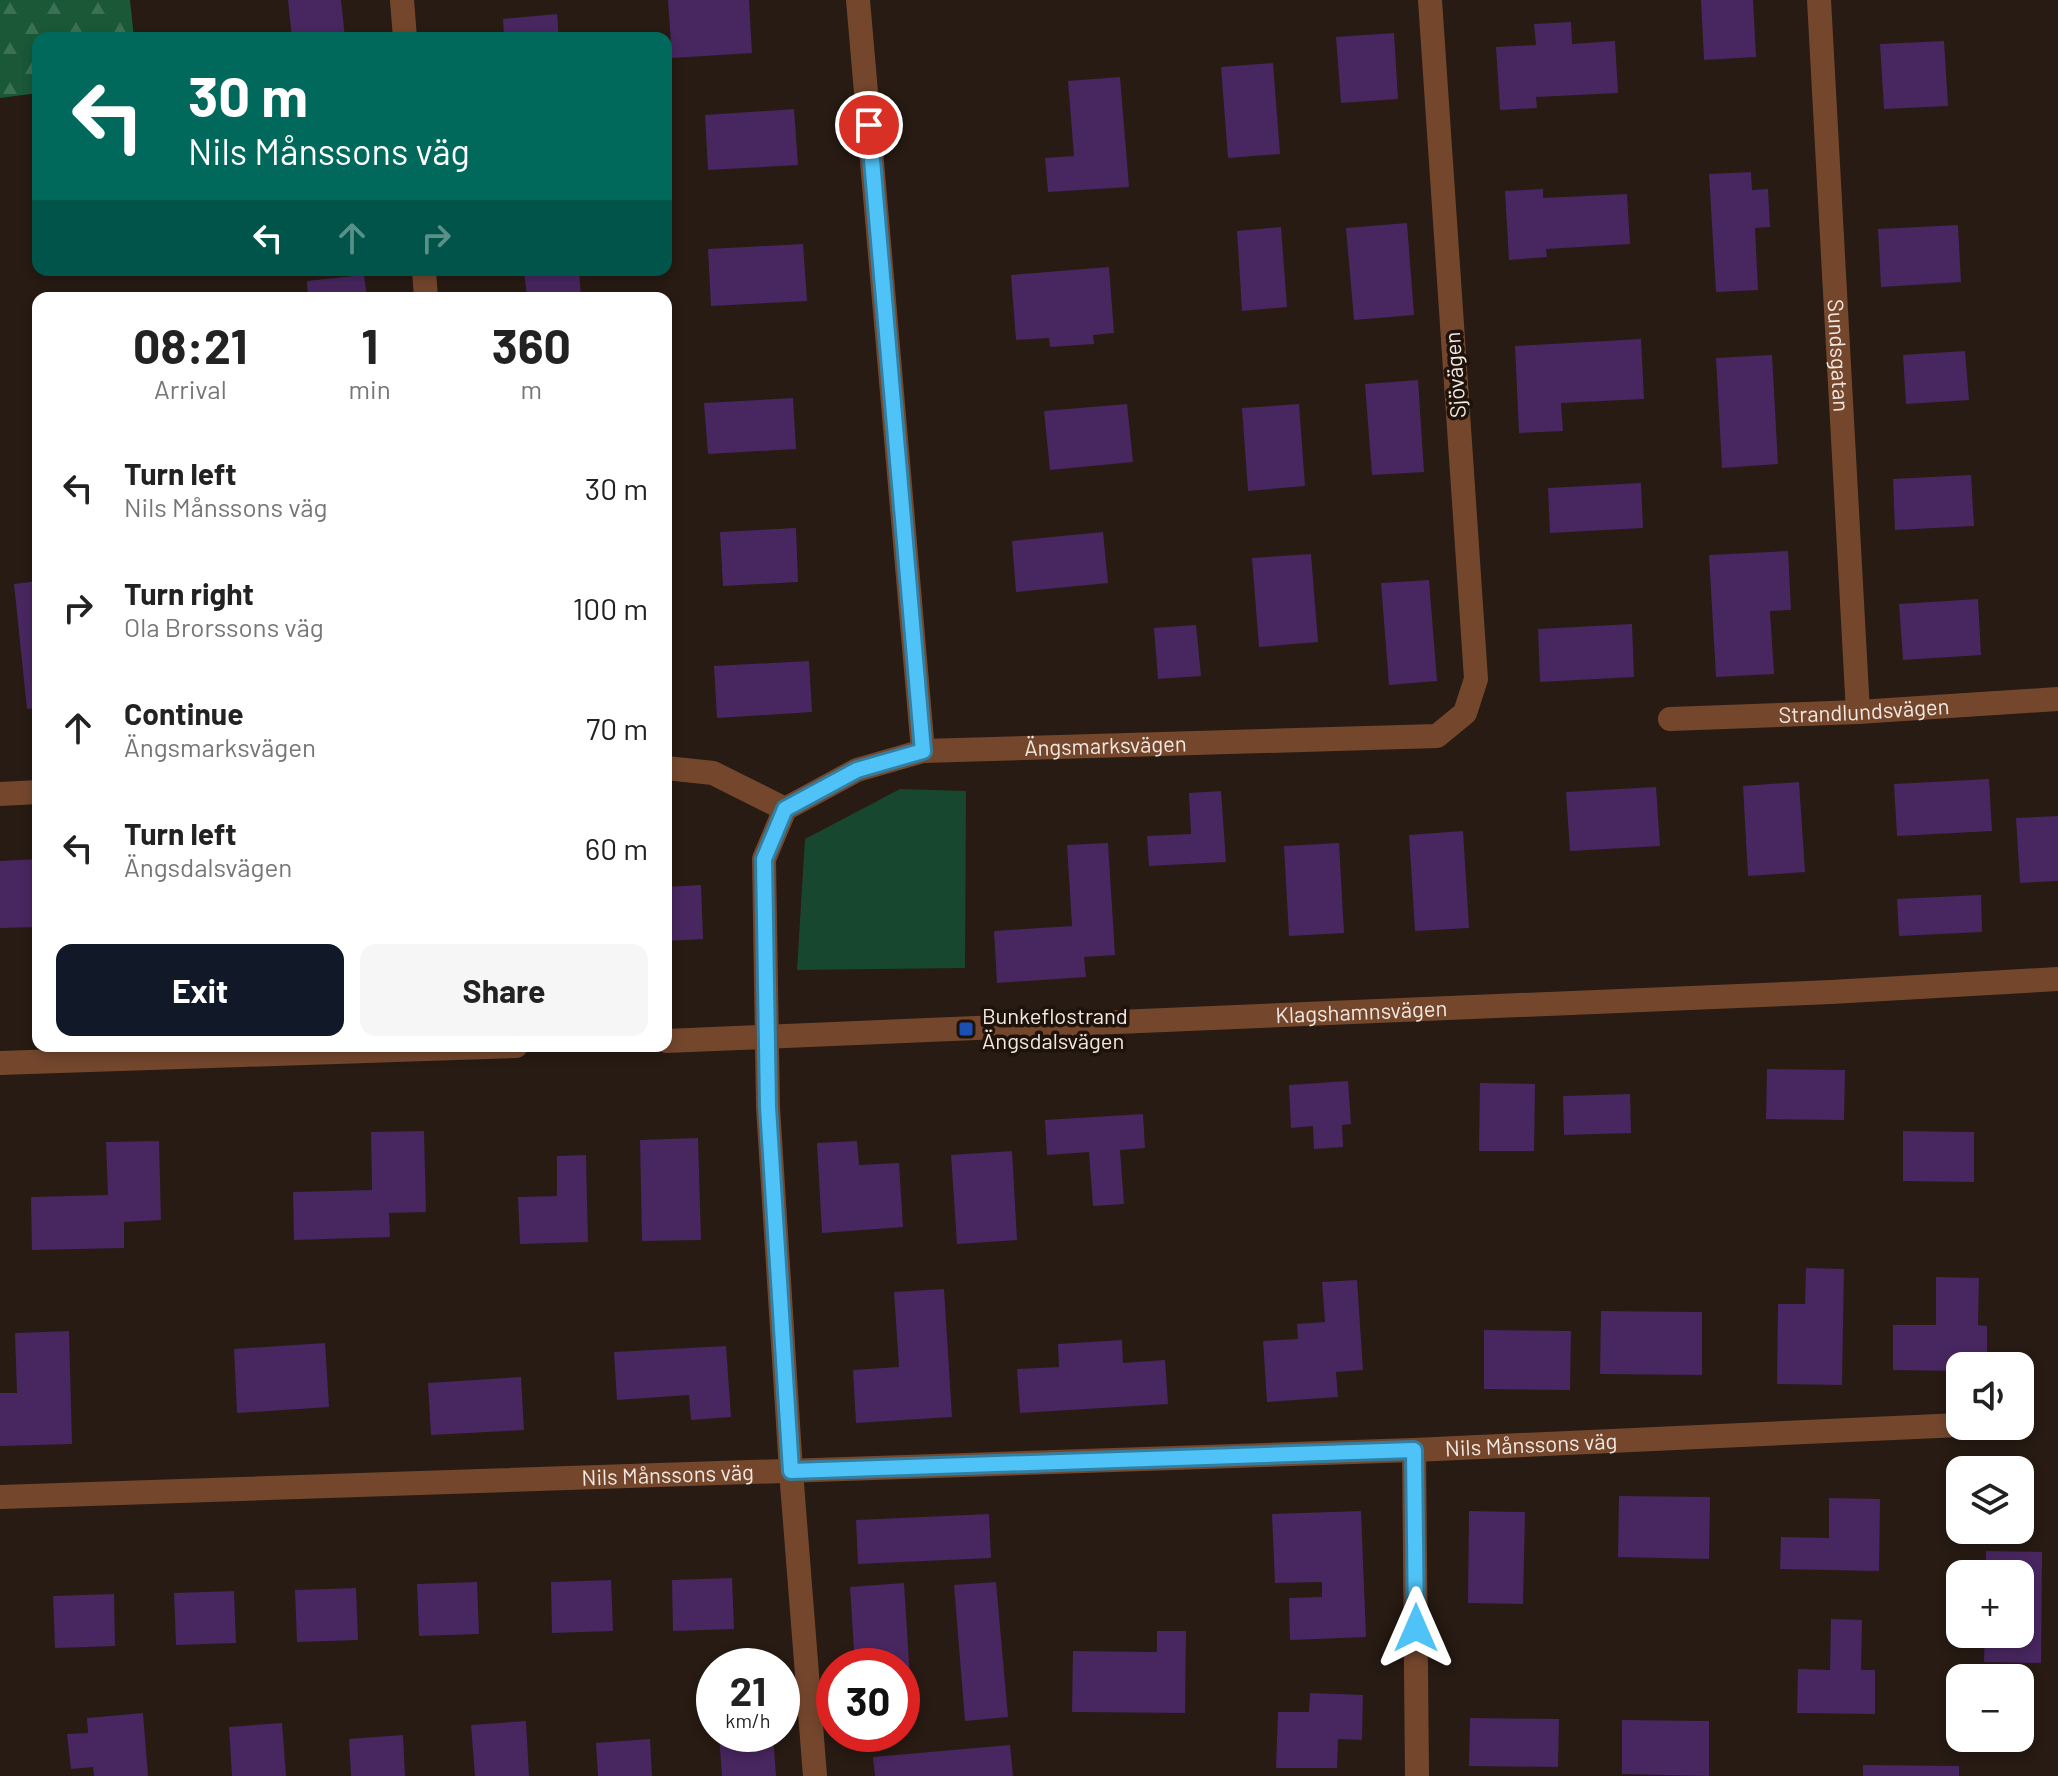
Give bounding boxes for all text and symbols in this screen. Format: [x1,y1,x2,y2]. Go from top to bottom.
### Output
text: 30 m [188,61,308,128]
icon: left [56,64,160,168]
pin [835,91,903,159]
icon: arrive [847,103,891,147]
text: Nils Månssons väg [188,129,470,172]
icon: left [246,216,290,260]
icon: ahead [330,216,374,260]
icon: right [414,216,458,260]
street label: Sundsgatan [1823,298,1856,413]
text: 08:21 [133,316,247,374]
text: 1 [361,316,378,374]
text: 360 [492,316,571,374]
street label: Sjövägen [1438,331,1470,419]
text: Arrival [154,373,227,404]
text: min [349,373,391,404]
text: m [521,373,542,404]
text: Turn left [124,455,237,491]
icon: left [56,466,100,510]
text: 30 m [585,470,648,506]
text: Nils Månssons väg [124,491,328,522]
text: Turn right [124,575,254,611]
icon: right [56,586,100,630]
text: 100 m [573,590,648,626]
text: Ola Brorssons väg [124,611,324,642]
street label: Strandlundsvägen [1778,692,1950,727]
text: Continue [124,695,244,731]
icon: ahead [56,706,100,750]
text: 70 m [586,710,648,746]
street label: Ängsmarksvägen [1024,729,1187,760]
text: Ängsmarksvägen [124,731,316,762]
text: Turn left [124,815,237,851]
icon: left [56,826,100,870]
text: 60 m [585,830,648,866]
text: Ängsdalsvägen [124,851,292,882]
button: Exit [56,944,344,1036]
button: Share [360,944,648,1036]
street label: Klagshamnsvägen [1275,994,1448,1027]
place label: Bunkeflostrand Ängsdalsvägen [982,1002,1128,1053]
marker: Bunkeflostrand Ängsdalsvägen [957,1020,975,1038]
map controls [1946,1352,2034,1752]
button: sound [1946,1352,2034,1440]
street label: Nils Månssons väg [1444,1427,1618,1461]
button: layers [1946,1456,2034,1544]
street label: Nils Månssons väg [581,1458,754,1490]
button: + [1946,1560,2034,1648]
position arrow [1374,1586,1458,1670]
speed limit sign: 30 [816,1648,920,1752]
button: − [1946,1664,2034,1752]
text: 21 [730,1666,766,1714]
text: km/h [725,1708,771,1732]

